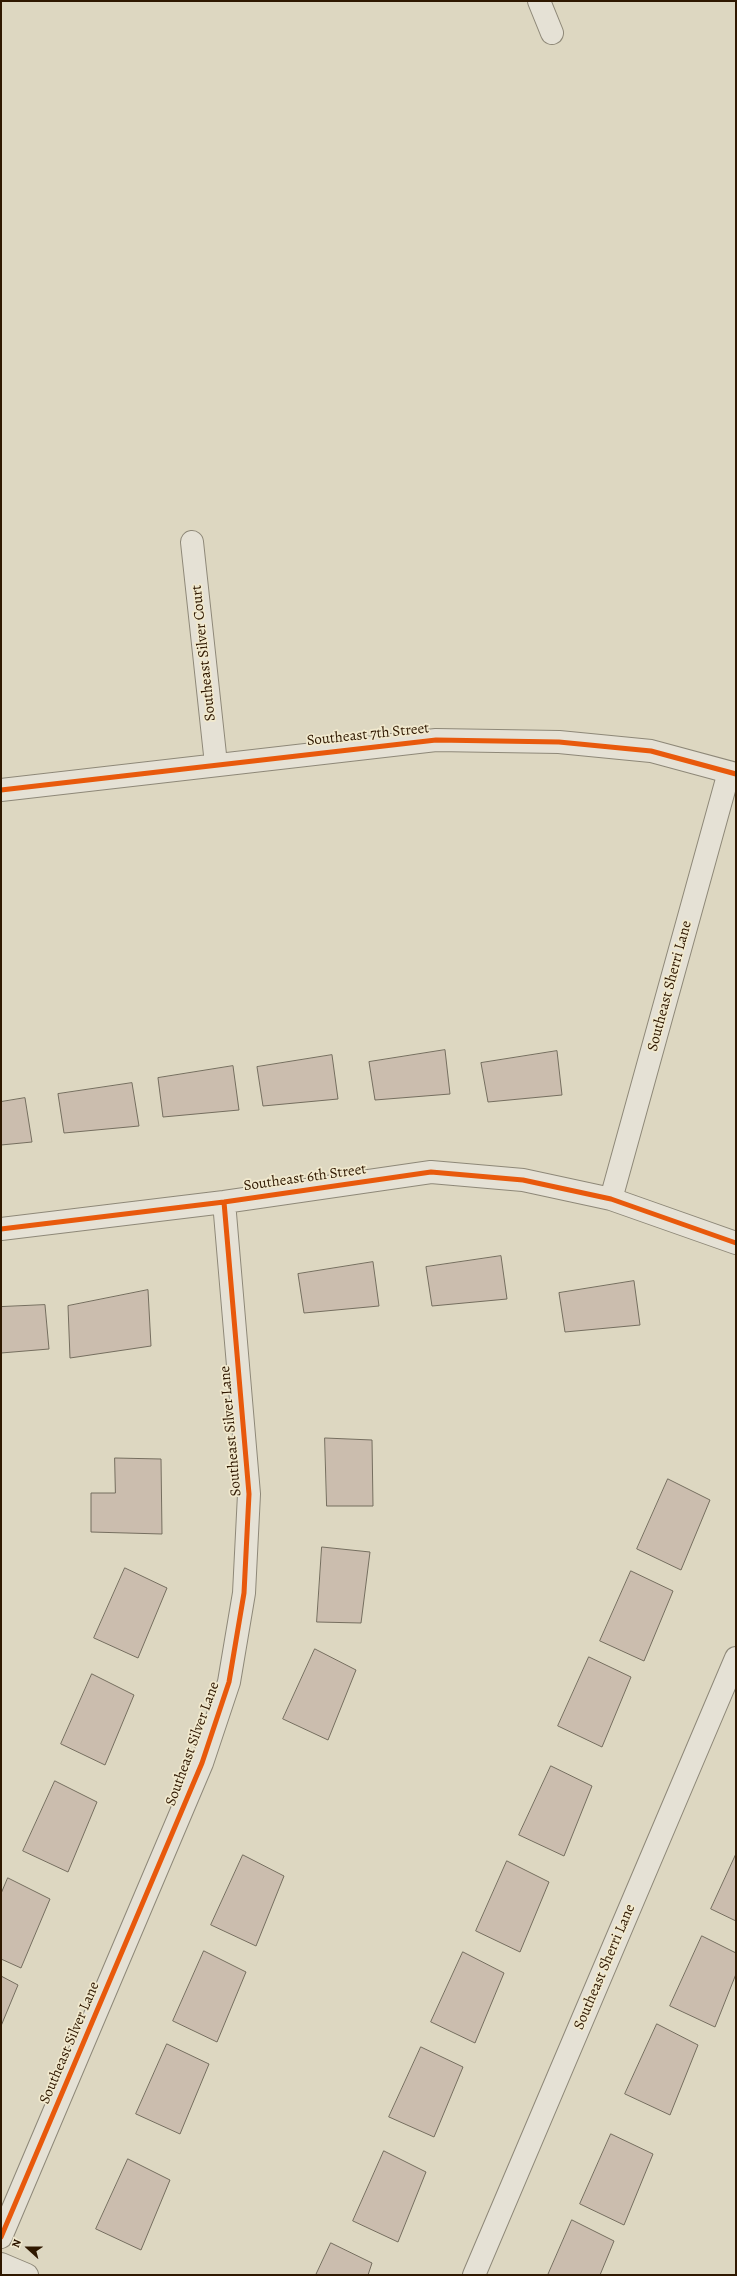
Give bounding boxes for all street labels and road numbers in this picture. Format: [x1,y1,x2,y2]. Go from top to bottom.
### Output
street label: Southeast Silver Court [188,584,220,722]
street label: Southeast 7th Street [306,720,430,750]
street label: Southeast Sherri Lane [644,919,696,1053]
street label: Southeast 6th Street [243,1160,367,1196]
street label: Southeast Silver Lane [216,1365,246,1497]
street label: Southeast Silver Lane [162,1679,224,1809]
street label: Southeast Sherri Lane [570,1902,640,2032]
street label: Southeast Silver Lane [36,1979,104,2107]

